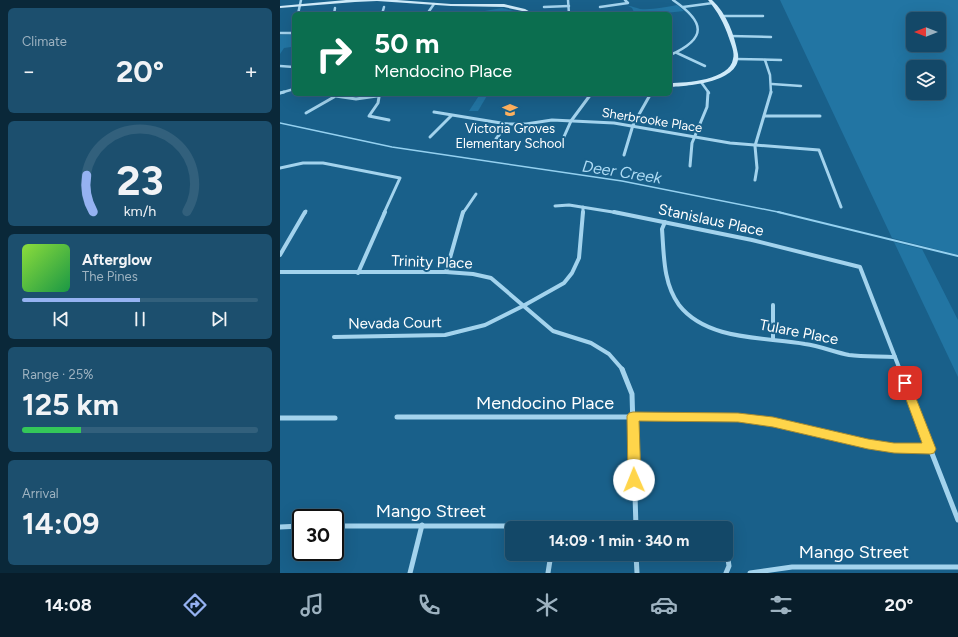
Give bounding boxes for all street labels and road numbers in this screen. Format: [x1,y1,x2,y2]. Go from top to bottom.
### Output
street label: Sherbrooke Place [601,105,703,135]
street label: Stanislaus Place [657,200,765,240]
street label: Trinity Place [391,252,473,272]
street label: Nevada Court [348,313,442,333]
street label: Tulare Place [758,316,840,348]
street label: Mendocino Place [476,392,614,414]
street label: Mango Street [376,500,486,522]
street label: Mango Street [799,541,909,563]

